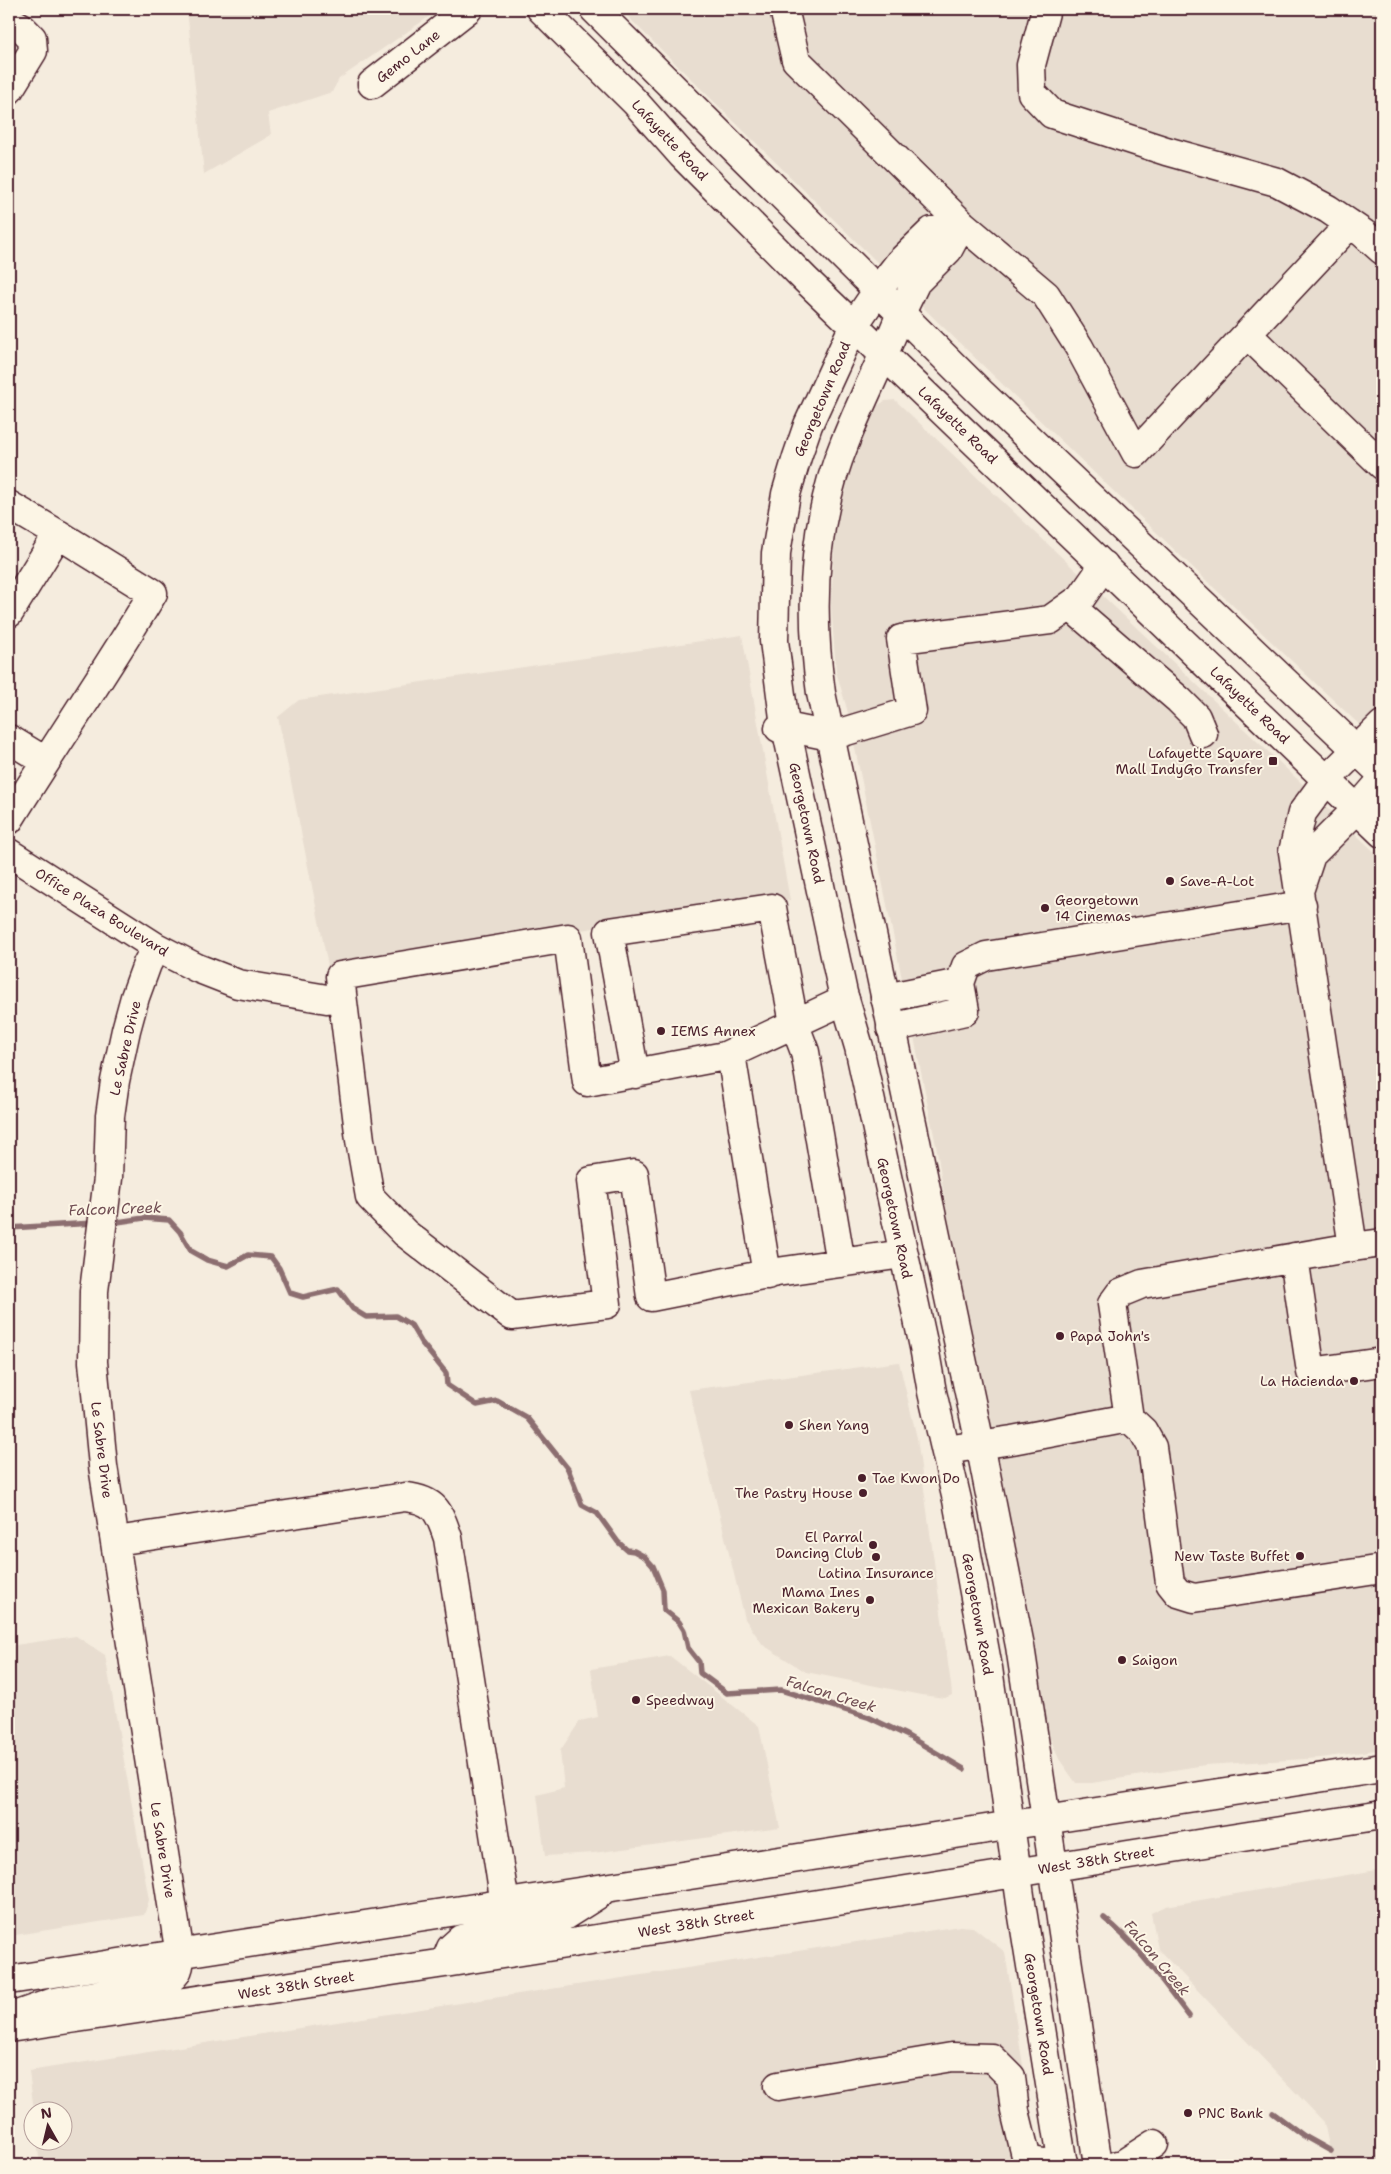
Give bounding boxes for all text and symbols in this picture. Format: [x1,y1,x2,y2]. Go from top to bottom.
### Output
street label: Gemo Lane [372,25,444,87]
street label: Lafayette Road [628,96,712,184]
street label: Georgetown Road [790,339,854,459]
street label: Lafayette Road [914,382,1002,468]
street label: Lafayette Road [1206,662,1294,748]
place label: Lafayette Square Mall IndyGo Transfer [1116,744,1263,778]
marker: Lafayette Square Mall IndyGo Transfer [1267,755,1279,767]
street label: Georgetown Road [785,761,829,885]
street label: Office Plaza Boulevard [32,864,172,960]
place label: Save-A-Lot [1180,872,1254,890]
marker: Save-A-Lot [1164,875,1176,887]
place label: Georgetown 14 Cinemas [1055,891,1139,925]
marker: Georgetown 14 Cinemas [1039,902,1051,914]
street label: Le Sabre Drive [105,998,145,1097]
place label: IEMS Annex [671,1022,756,1040]
marker: IEMS Annex [655,1025,667,1037]
street label: Georgetown Road [873,1156,917,1280]
water label: Falcon Creek [68,1197,162,1221]
place label: Papa John's [1070,1327,1150,1345]
marker: Papa John's [1054,1330,1066,1342]
place label: La Hacienda [1260,1372,1344,1390]
marker: La Hacienda [1348,1375,1360,1387]
street label: Le Sabre Drive [87,1401,117,1499]
place label: Shen Yang [799,1416,869,1434]
marker: Shen Yang [783,1419,795,1431]
place label: Tae Kwon Do [872,1469,960,1487]
marker: Tae Kwon Do [856,1472,868,1484]
place label: The Pastry House [735,1484,853,1502]
marker: The Pastry House [857,1487,869,1499]
place label: El Parral Dancing Club [776,1528,864,1562]
marker: El Parral Dancing Club [867,1539,879,1551]
place label: New Taste Buffet [1174,1547,1290,1565]
marker: New Taste Buffet [1294,1550,1306,1562]
marker: Latina Insurance [870,1551,882,1563]
street label: Georgetown Road [958,1552,998,1676]
place label: Latina Insurance [818,1564,934,1582]
place label: Mama Ines Mexican Bakery [753,1583,860,1617]
marker: Mama Ines Mexican Bakery [864,1594,876,1606]
place label: Saigon [1132,1651,1178,1669]
marker: Saigon [1116,1654,1128,1666]
water label: Falcon Creek [783,1671,879,1717]
place label: Speedway [646,1691,714,1709]
marker: Speedway [630,1694,642,1706]
street label: Le Sabre Drive [146,1801,180,1900]
street label: West 38th Street [1036,1842,1156,1878]
street label: West 38th Street [636,1905,756,1941]
water label: Falcon Creek [1119,1916,1195,2000]
street label: Georgetown Road [1020,1952,1058,2077]
street label: West 38th Street [236,1967,356,2003]
north arrow [22,2102,72,2152]
text: N [39,2103,53,2123]
place label: PNC Bank [1198,2104,1263,2122]
marker: PNC Bank [1182,2107,1194,2119]

